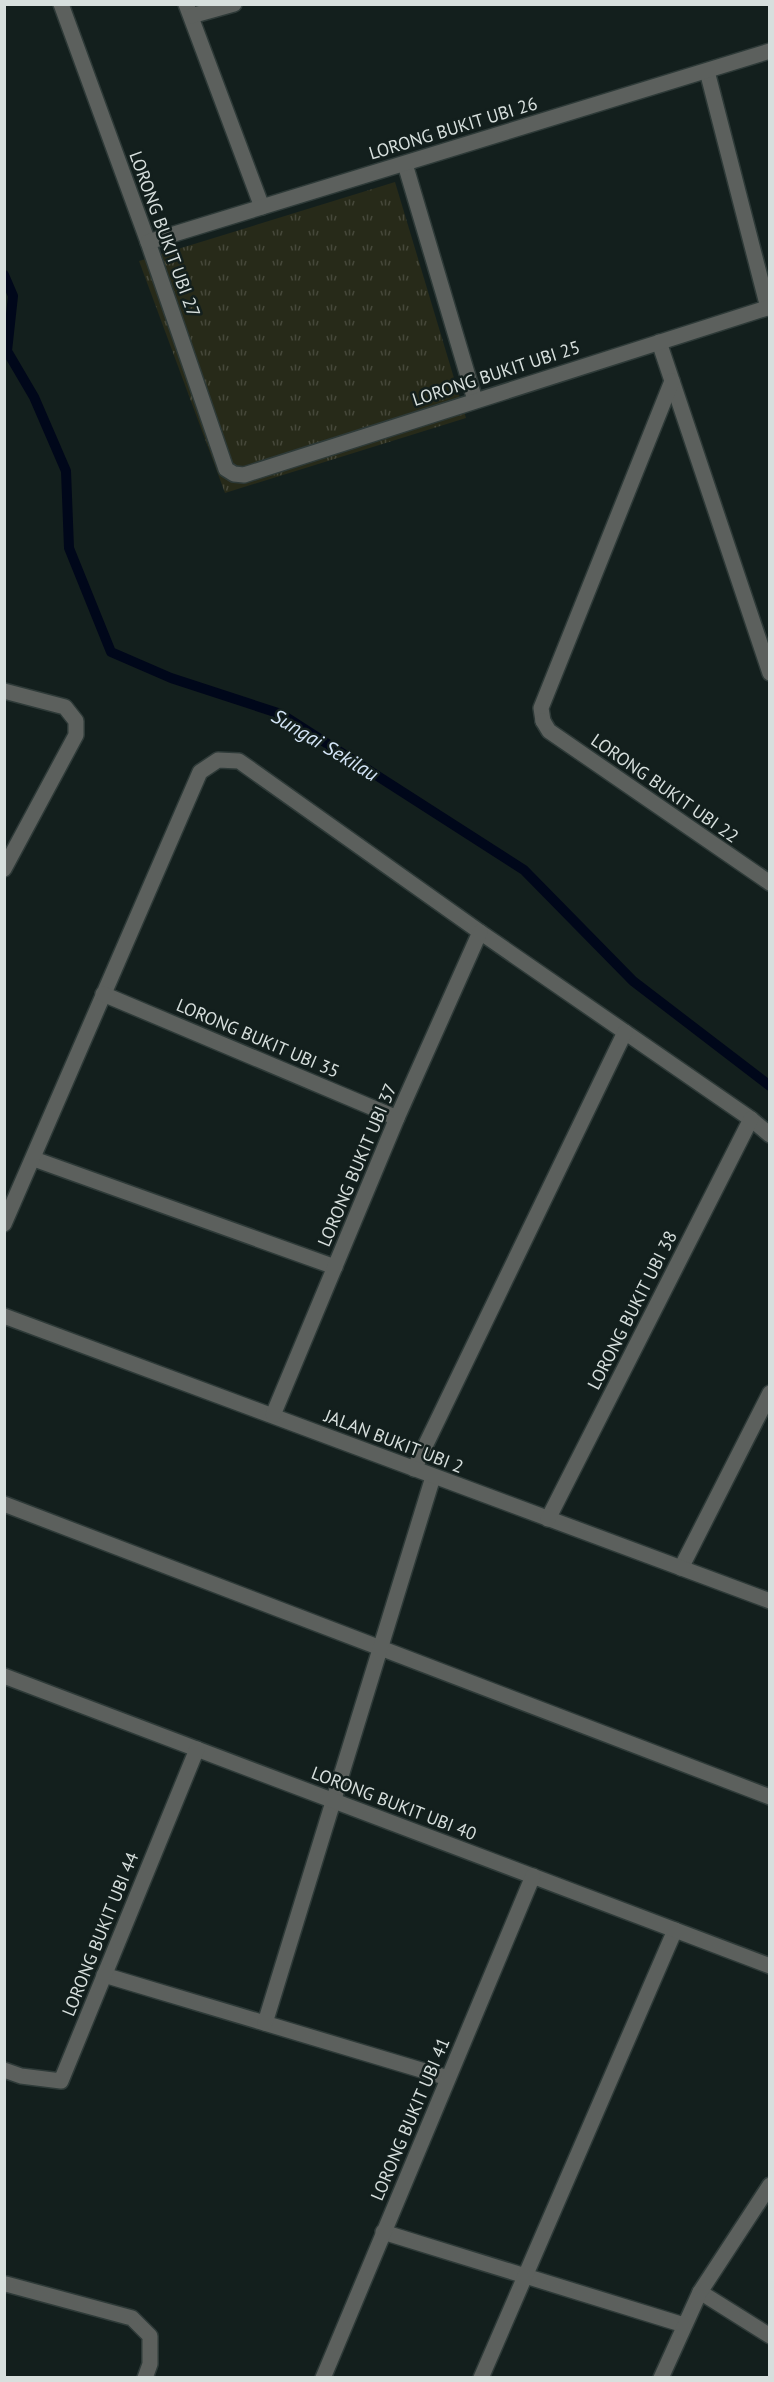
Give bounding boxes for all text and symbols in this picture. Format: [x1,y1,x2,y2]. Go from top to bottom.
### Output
street label: LORONG BUKIT UBI 26 [366,91,540,165]
street label: LORONG BUKIT UBI 27 [124,148,206,320]
street label: LORONG BUKIT UBI 25 [409,335,583,411]
water label: Sungai Sekilau [267,703,383,787]
street label: LORONG BUKIT UBI 22 [587,728,743,848]
street label: LORONG BUKIT UBI 35 [173,993,343,1083]
street label: LORONG BUKIT UBI 37 [312,1080,402,1250]
street label: LORONG BUKIT UBI 38 [582,1227,682,1393]
street label: JALAN BUKIT UBI 2 [320,1404,467,1478]
street label: LORONG BUKIT UBI 40 [308,1761,480,1845]
street label: LORONG BUKIT UBI 44 [57,1848,144,2019]
street label: LORONG BUKIT UBI 41 [365,2034,455,2204]

